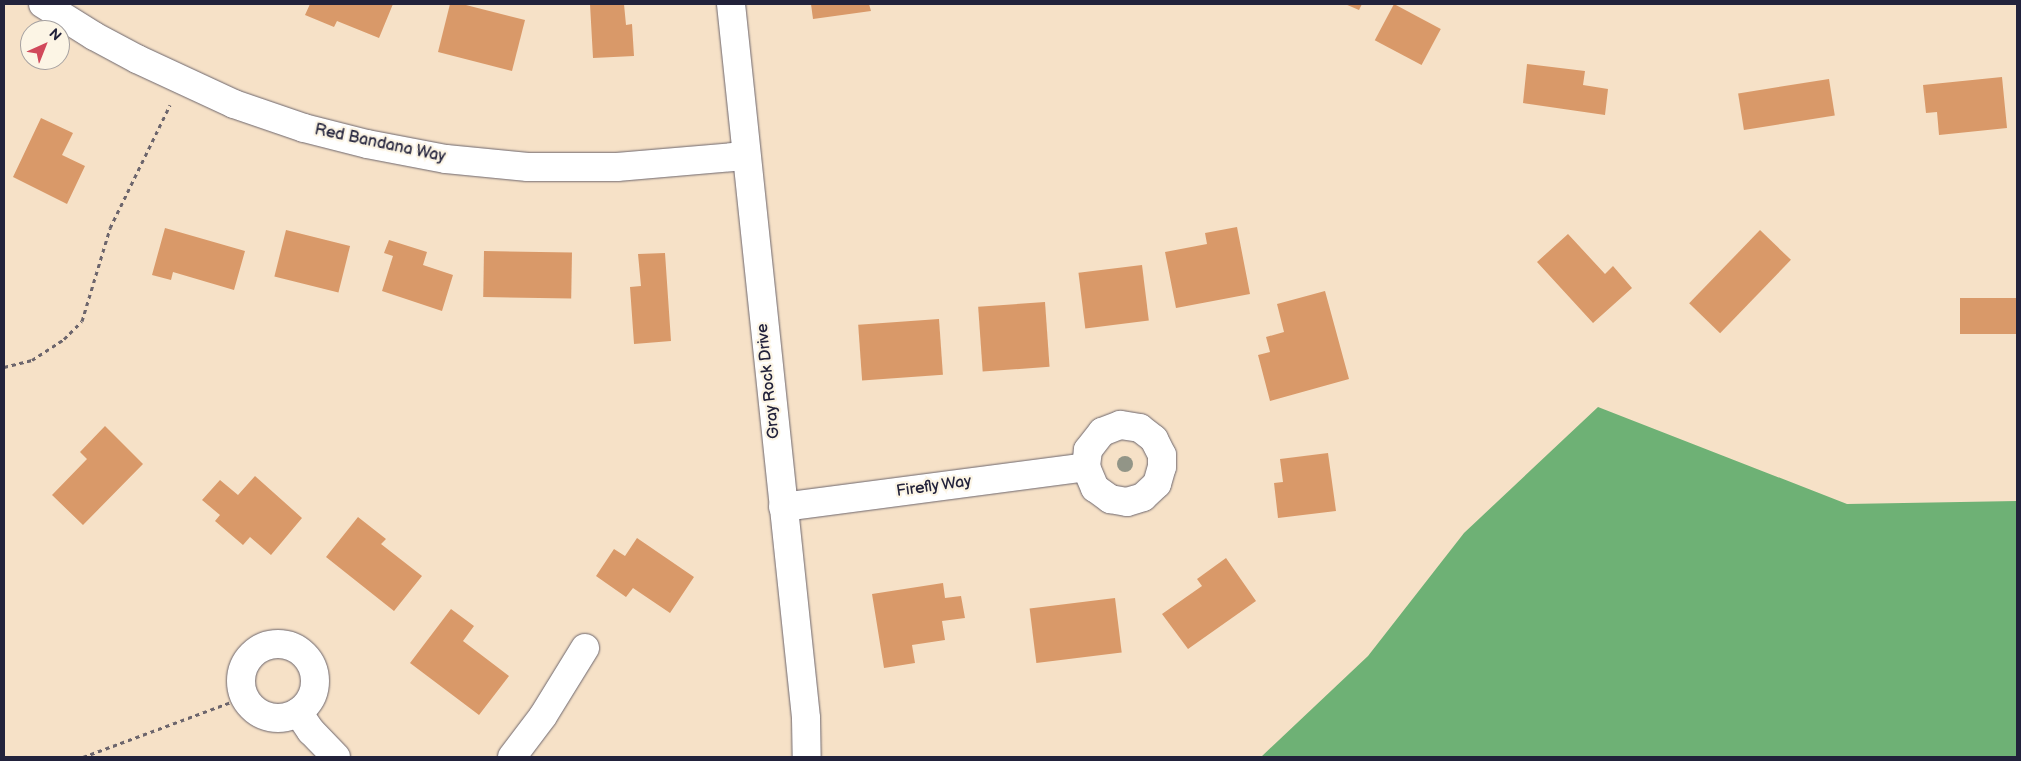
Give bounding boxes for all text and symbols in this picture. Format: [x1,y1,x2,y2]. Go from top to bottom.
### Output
north arrow [20,20,70,70]
text: N [45,25,65,44]
street label: Red Bandana Way [312,121,448,167]
street label: Gray Rock Drive [753,322,785,440]
street label: Firefly Way [894,472,974,502]

